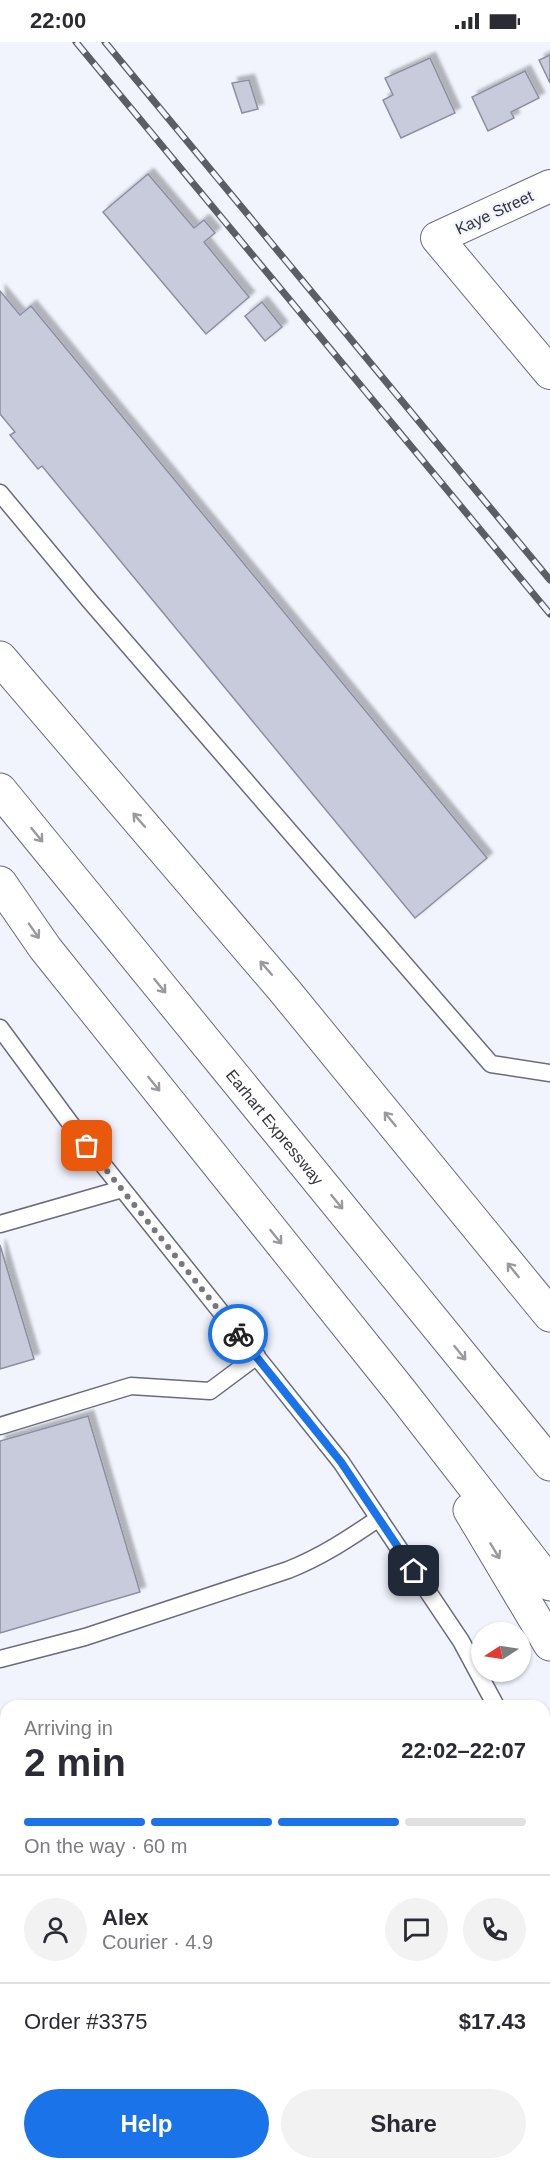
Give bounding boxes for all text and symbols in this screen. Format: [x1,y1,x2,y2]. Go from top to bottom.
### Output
text: 22:00 [30,8,86,33]
street label: Kaye Street [453,187,536,238]
one-way arrow [132,813,146,828]
one-way arrow [30,827,44,842]
one-way arrow [28,923,40,939]
one-way arrow [259,961,273,976]
one-way arrow [154,978,167,994]
street label: Earhart Expressway [223,1066,326,1188]
one-way arrow [148,1076,161,1092]
one-way arrow [383,1111,396,1127]
pin [61,1120,112,1171]
icon: bag [70,1129,103,1162]
one-way arrow [330,1194,343,1210]
one-way arrow [270,1228,283,1244]
one-way arrow [506,1263,520,1278]
courier [208,1304,268,1364]
icon: bike [222,1318,255,1351]
one-way arrow [453,1345,466,1361]
one-way arrow [489,1542,501,1559]
pin [388,1545,439,1596]
icon: home [397,1554,430,1587]
north arrow [471,1622,531,1682]
map controls [471,1622,531,1682]
text: Arriving in [24,1717,113,1739]
text: 22:02–22:07 [401,1738,526,1763]
text: 2 min [24,1741,126,1784]
text: On the way · 60 m [24,1835,187,1857]
button: person [24,1898,87,1961]
button: chat [385,1898,448,1961]
button: phone [463,1898,526,1961]
text: Alex [102,1905,148,1930]
text: Courier · 4.9 [102,1931,213,1953]
text: Order #3375 [24,2009,148,2034]
text: $17.43 [459,2009,526,2034]
button: Help [24,2089,269,2158]
button: Share [281,2089,526,2158]

